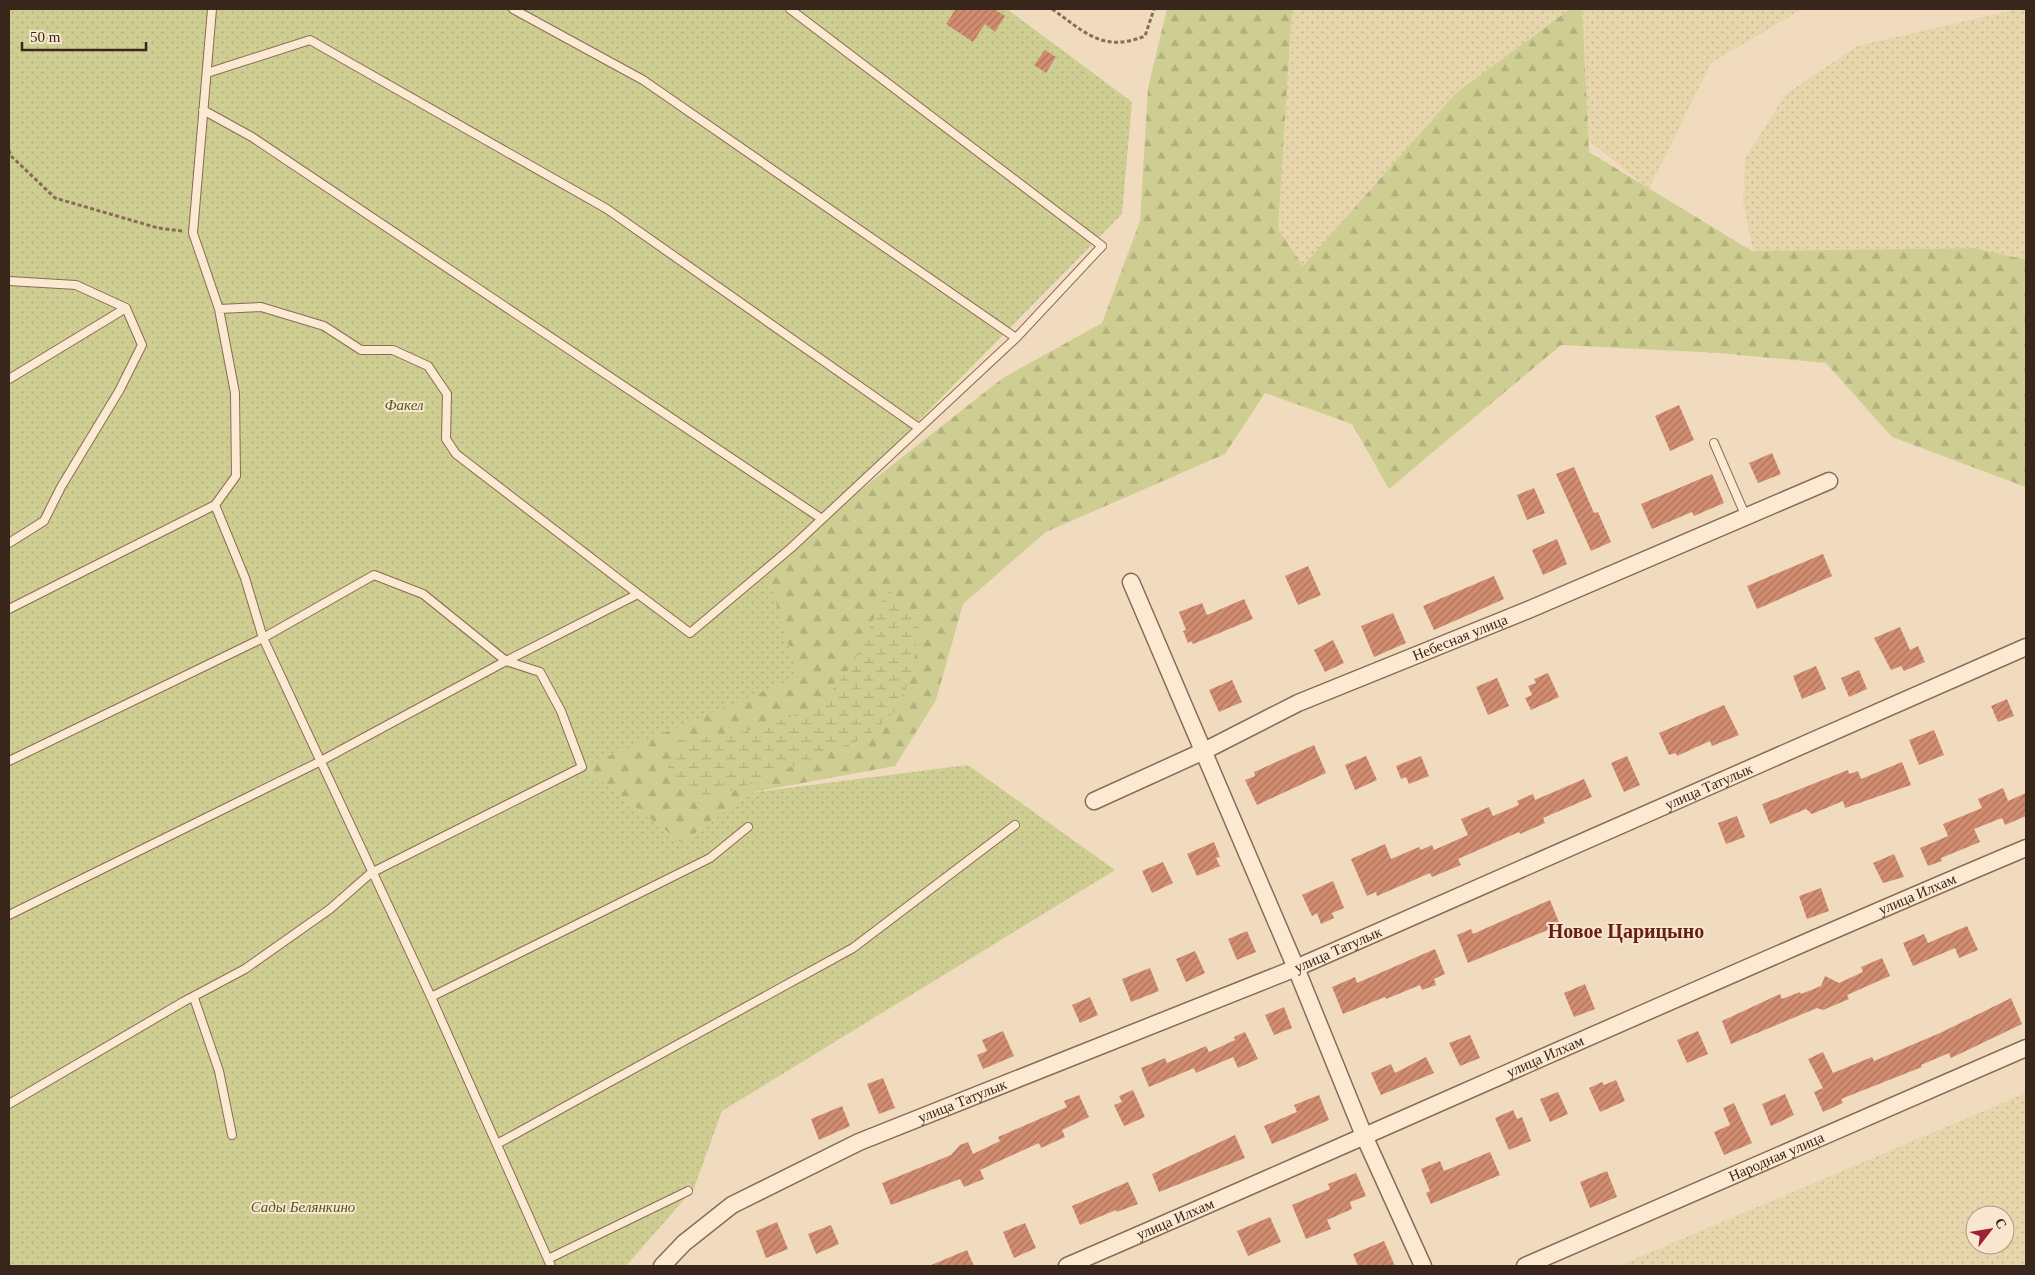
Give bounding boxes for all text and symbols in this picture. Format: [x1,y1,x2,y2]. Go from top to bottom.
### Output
scale bar [22,20,146,52]
text: 50 m [30,29,61,45]
park label: Факел [384,397,424,413]
street label: Небесная улица [1410,611,1510,664]
street label: улица Татулык [1662,760,1756,813]
street label: улица Илхам [1876,870,1959,918]
district label: Новое Царицыно [1548,920,1704,943]
street label: улица Татулык [1292,923,1385,976]
street label: улица Илхам [1504,1032,1587,1080]
street label: улица Татулык [916,1076,1010,1126]
street label: Народная улица [1726,1129,1827,1184]
street label: улица Илхам [1134,1195,1217,1243]
park label: Сады Белянкино [251,1199,356,1215]
north arrow [1965,1205,2015,1255]
text: С [1992,1215,2010,1232]

